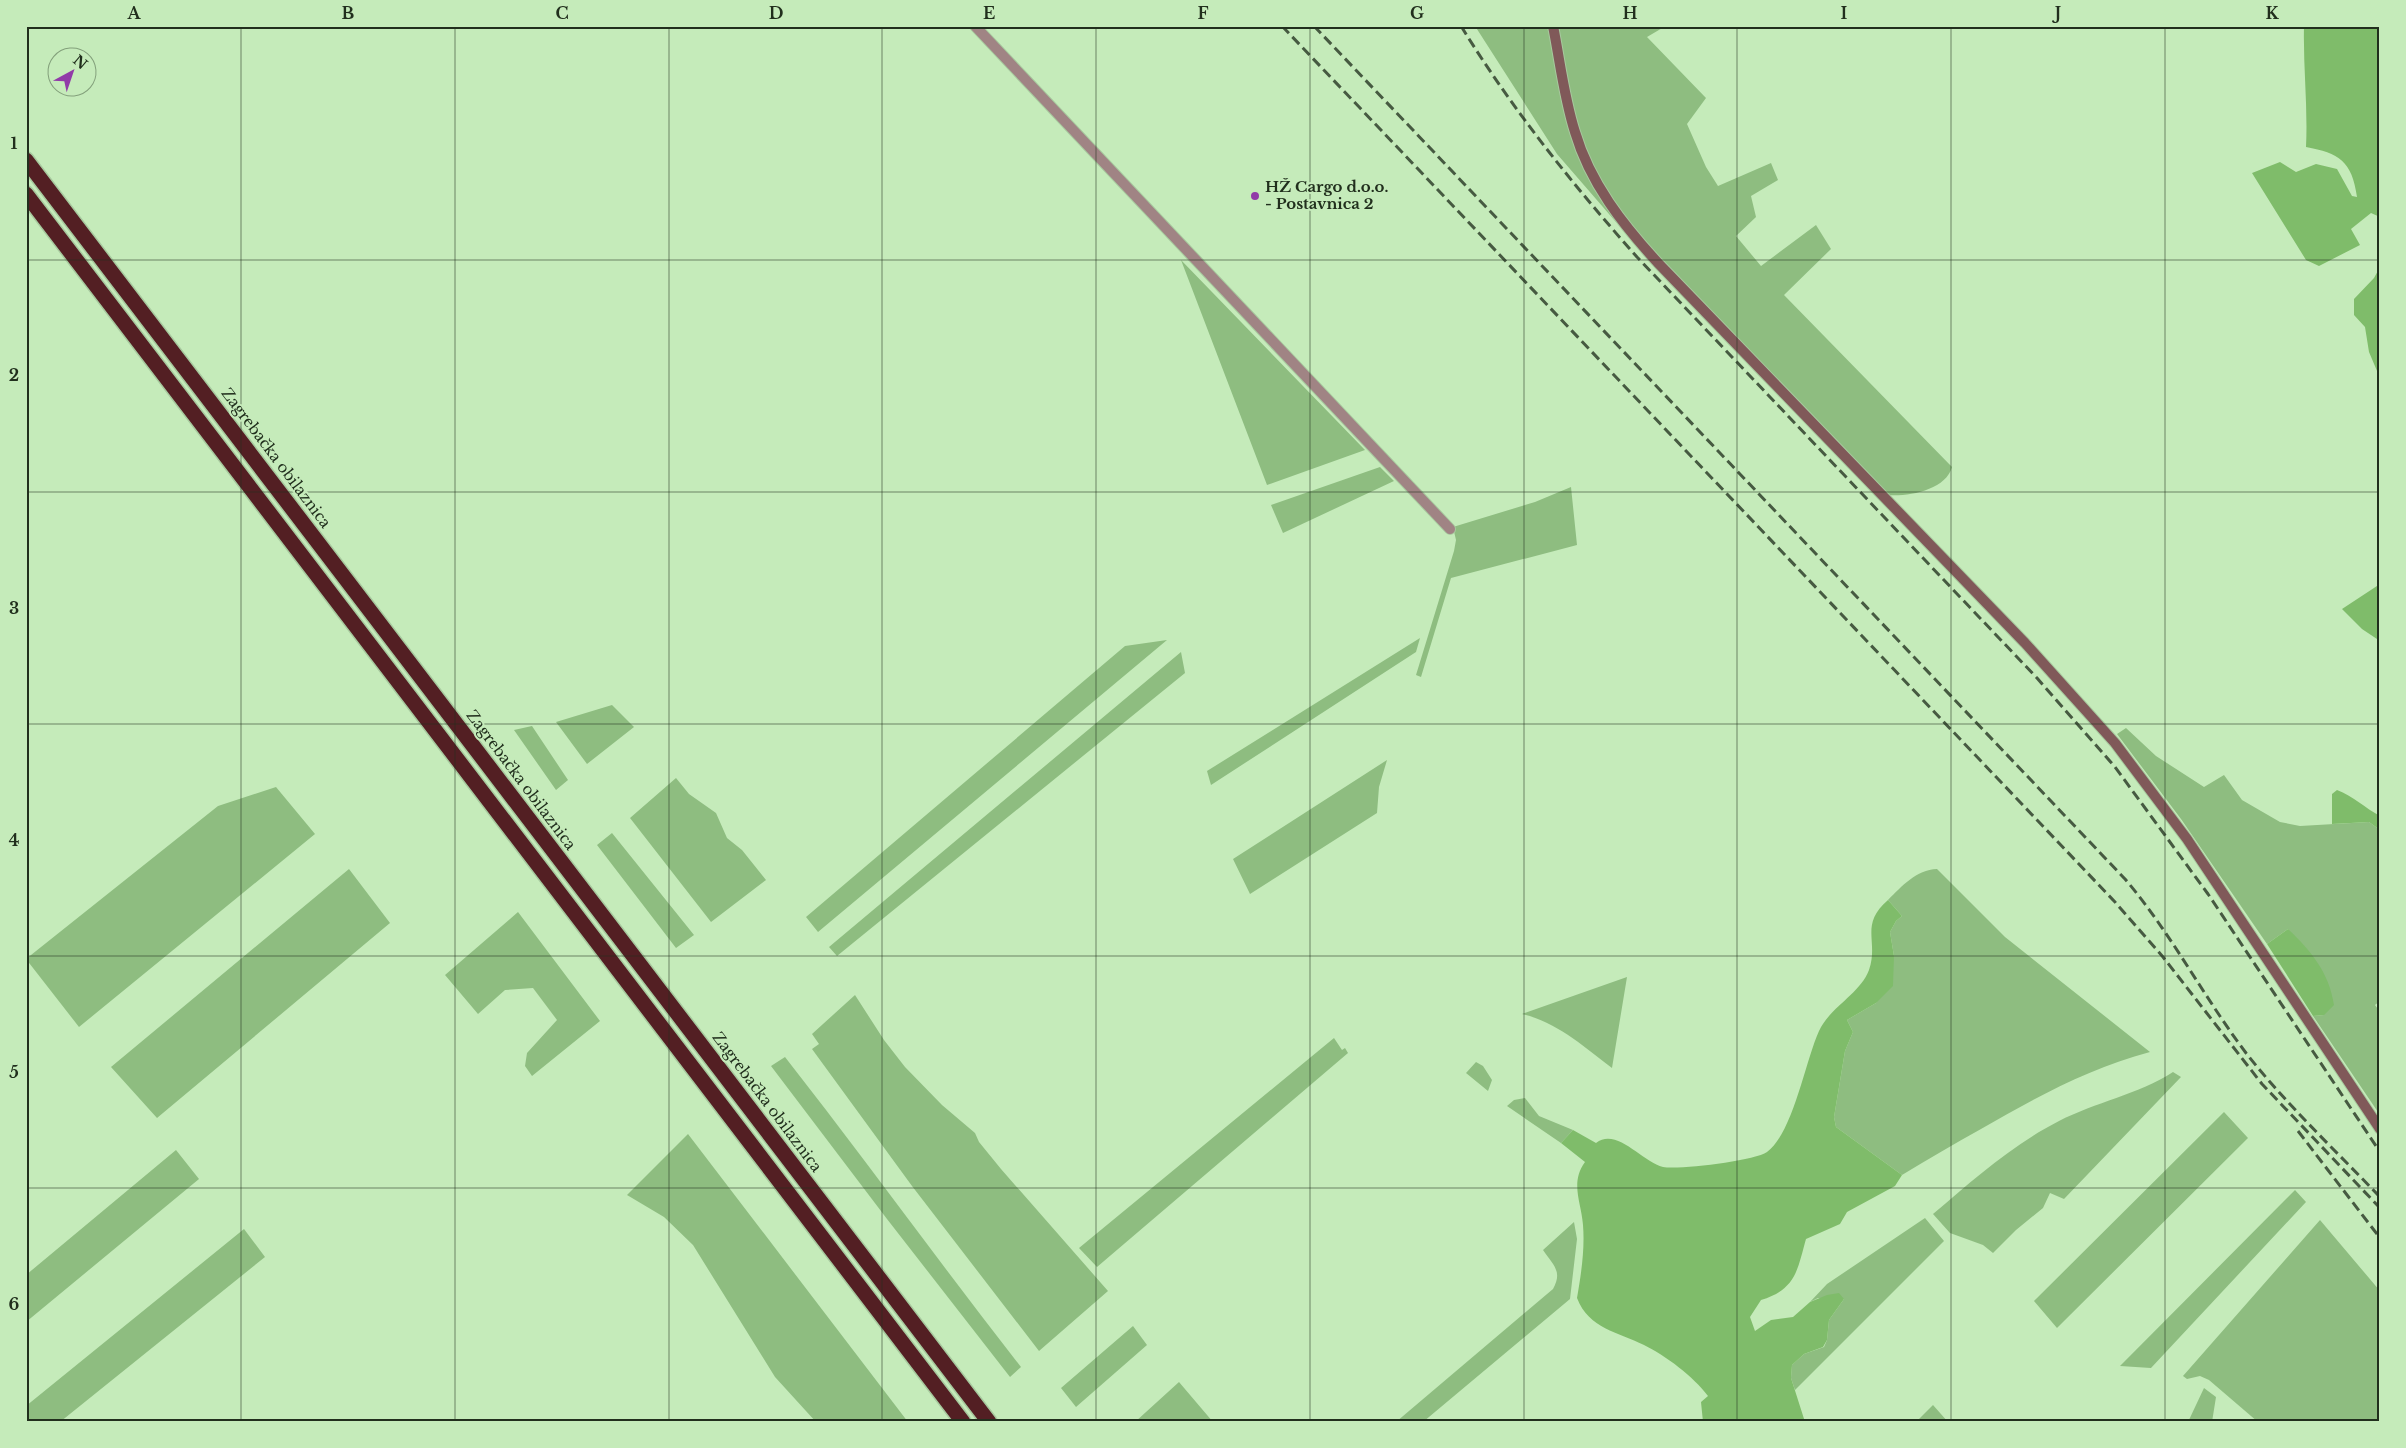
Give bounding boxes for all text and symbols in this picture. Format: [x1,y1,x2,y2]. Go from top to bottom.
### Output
text: A [127,3,142,23]
text: B [342,3,355,23]
text: C [555,3,569,23]
text: D [769,3,783,23]
text: E [983,3,995,23]
text: F [1197,3,1209,23]
text: G [1410,3,1424,23]
text: H [1622,3,1638,23]
text: I [1841,3,1848,23]
text: J [2052,3,2061,23]
text: K [2265,3,2279,23]
north arrow [48,48,98,98]
text: N [70,51,91,73]
text: 1 [11,133,18,153]
place label: HŽ Cargo d.o.o. - Postavnica 2 [1265,177,1389,213]
marker: HŽ Cargo d.o.o. - Postavnica 2 [1249,190,1261,202]
text: 2 [9,365,19,385]
street label: Zagrebačka obilaznica [218,384,336,532]
text: 3 [9,598,19,618]
street label: Zagrebačka obilaznica [463,706,581,854]
text: 4 [9,830,19,850]
street label: Zagrebačka obilaznica [709,1028,827,1176]
text: 5 [9,1062,19,1082]
text: 6 [9,1294,20,1314]

